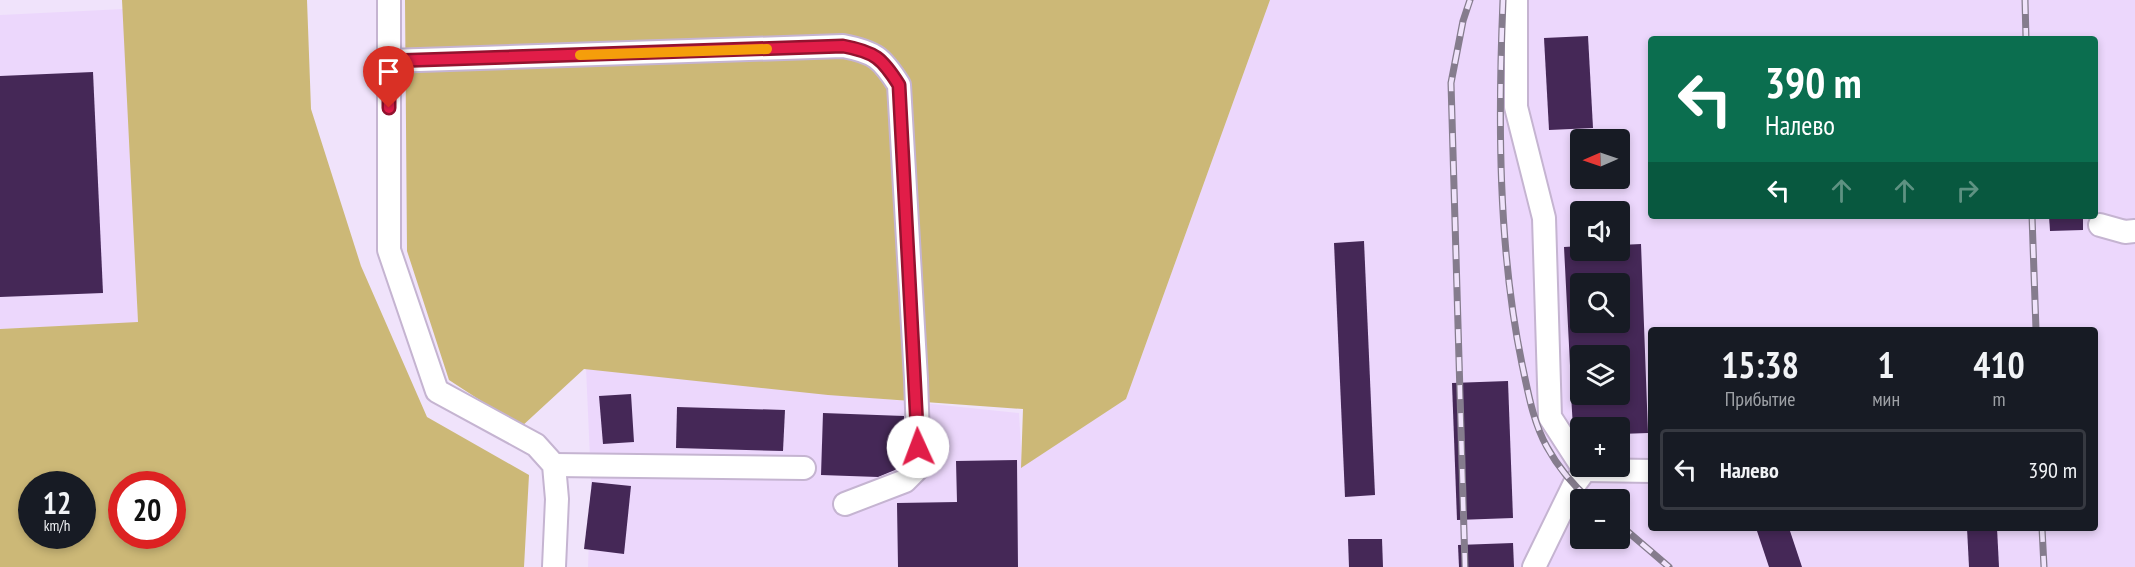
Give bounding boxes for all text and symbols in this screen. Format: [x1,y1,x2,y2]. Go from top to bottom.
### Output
pin [363,46,414,108]
icon: arrive [372,55,405,88]
text: 390 m [1765,55,1862,110]
icon: left [1666,60,1744,138]
text: Налево [1765,108,1835,142]
north arrow [1570,129,1630,189]
map controls [1570,129,1630,549]
icon: left [1762,174,1795,207]
icon: ahead [1825,174,1858,207]
icon: ahead [1888,174,1921,207]
icon: right [1951,174,1984,207]
button: sound [1570,201,1630,261]
button: search [1570,273,1630,333]
text: 15:38 [1721,341,1799,388]
text: 1 [1878,341,1895,388]
text: 410 [1973,341,2025,388]
button: layers [1570,345,1630,405]
text: Прибытие [1725,386,1796,412]
text: мин [1872,386,1900,412]
text: m [1993,386,2006,412]
position arrow [886,415,950,479]
button: + [1570,417,1630,477]
icon: left [1669,453,1702,486]
text: Налево [1720,456,1779,484]
text: 390 m [2028,456,2077,484]
speed limit sign: 20 [108,471,186,549]
text: 12 [43,483,71,522]
button: − [1570,489,1630,549]
text: km/h [44,516,70,535]

